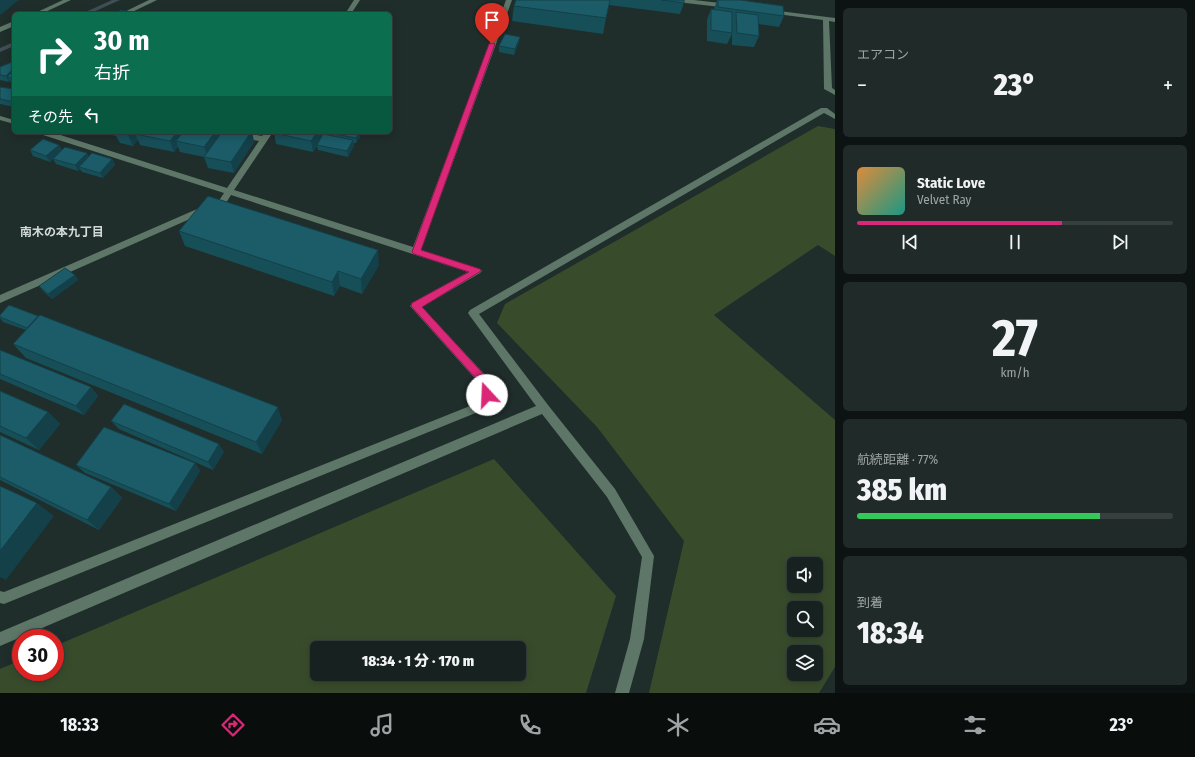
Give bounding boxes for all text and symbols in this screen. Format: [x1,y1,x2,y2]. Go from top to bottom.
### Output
pin [475,3,509,44]
icon: arrive [481,9,503,31]
text: 30 m [94,24,150,57]
icon: right [28,28,80,80]
text: エアコン [857,47,909,62]
text: 右折 [94,62,130,84]
text: 23° [994,67,1036,103]
text: − [857,72,867,99]
text: + [1163,72,1173,99]
icon: left [81,104,103,126]
text: その先 [28,108,73,126]
text: Static Love [917,174,985,192]
text: Velvet Ray [917,192,971,207]
district label: 南木の本九丁目 [20,225,104,239]
icon: previous [899,231,921,253]
icon: pause [1004,231,1026,253]
icon: next [1109,231,1131,253]
text: 27 [992,307,1038,370]
text: km/h [1001,365,1030,380]
position arrow [466,374,508,416]
text: 航続距離 · 77% [857,452,938,467]
text: 385 km [857,472,947,508]
map controls [787,557,823,681]
button: sound [787,557,823,593]
text: 到着 [857,595,883,610]
button: search [787,601,823,637]
text: 18:34 [857,615,924,651]
speed limit sign: 30 [12,629,64,681]
button: layers [787,645,823,681]
text: 18:34 · 1 分 · 170 m [362,652,474,670]
icon: directions [219,711,247,739]
icon: music [368,711,396,739]
icon: phone [516,711,544,739]
icon: climate [664,711,692,739]
icon: car [813,711,841,739]
icon: filters [961,711,989,739]
text: 18:33 [60,714,99,736]
text: 23° [1109,714,1135,736]

